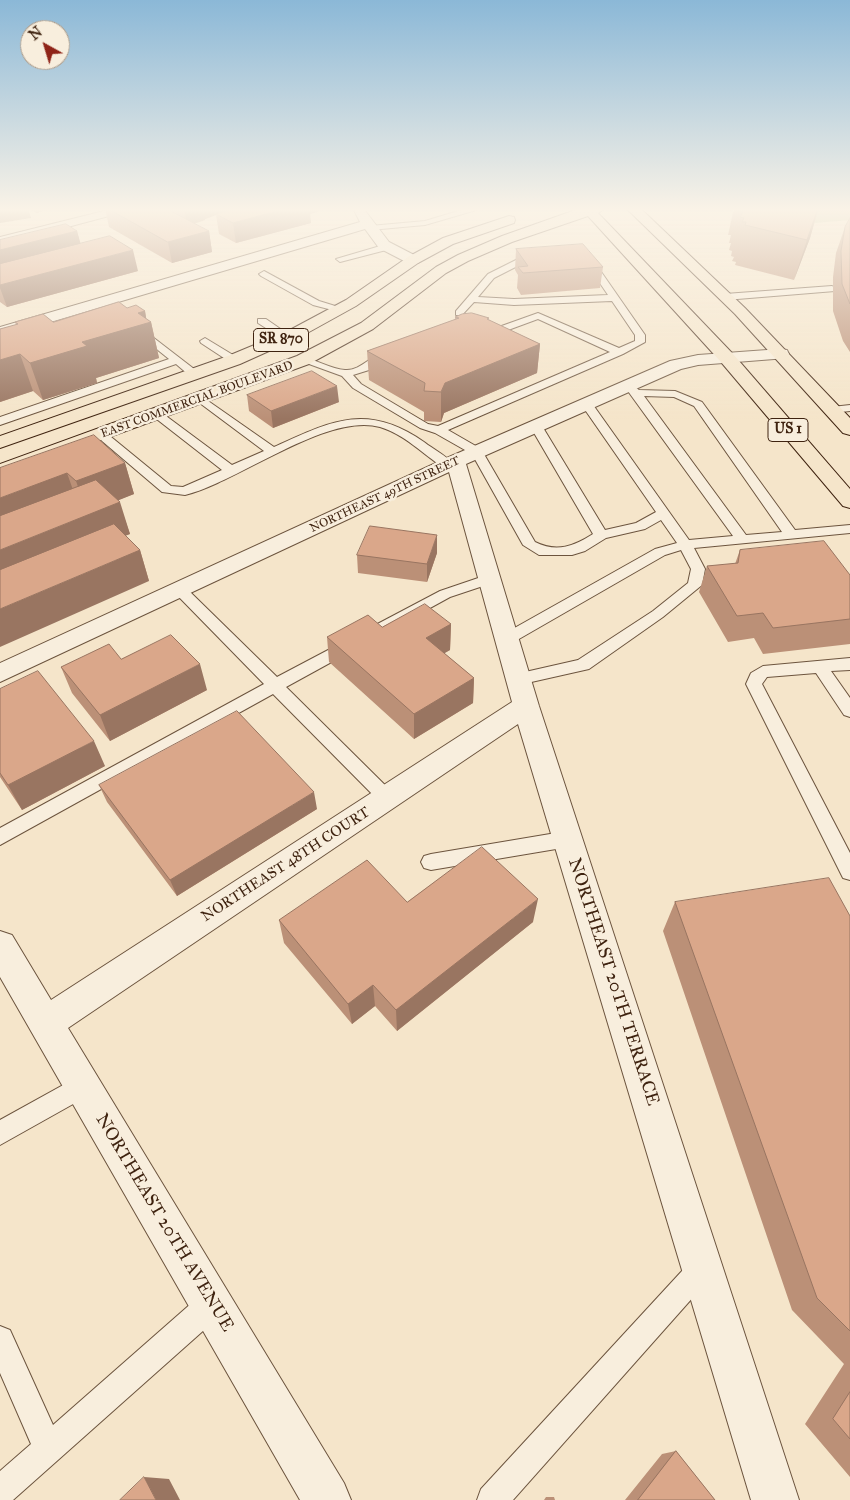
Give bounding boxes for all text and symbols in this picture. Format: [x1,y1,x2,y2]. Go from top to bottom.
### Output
north arrow [20,20,70,70]
text: N [26,23,46,44]
road number: SR 870 [254,328,308,352]
street label: EAST COMMERCIAL BOULEVARD [99,358,295,442]
road number: US 1 [768,418,808,442]
street label: NORTHEAST 49TH STREET [308,454,462,536]
street label: NORTHEAST 48TH COURT [198,804,374,926]
street label: NORTHEAST 20TH TERRACE [563,855,663,1109]
street label: NORTHEAST 20TH AVENUE [90,1110,238,1336]

